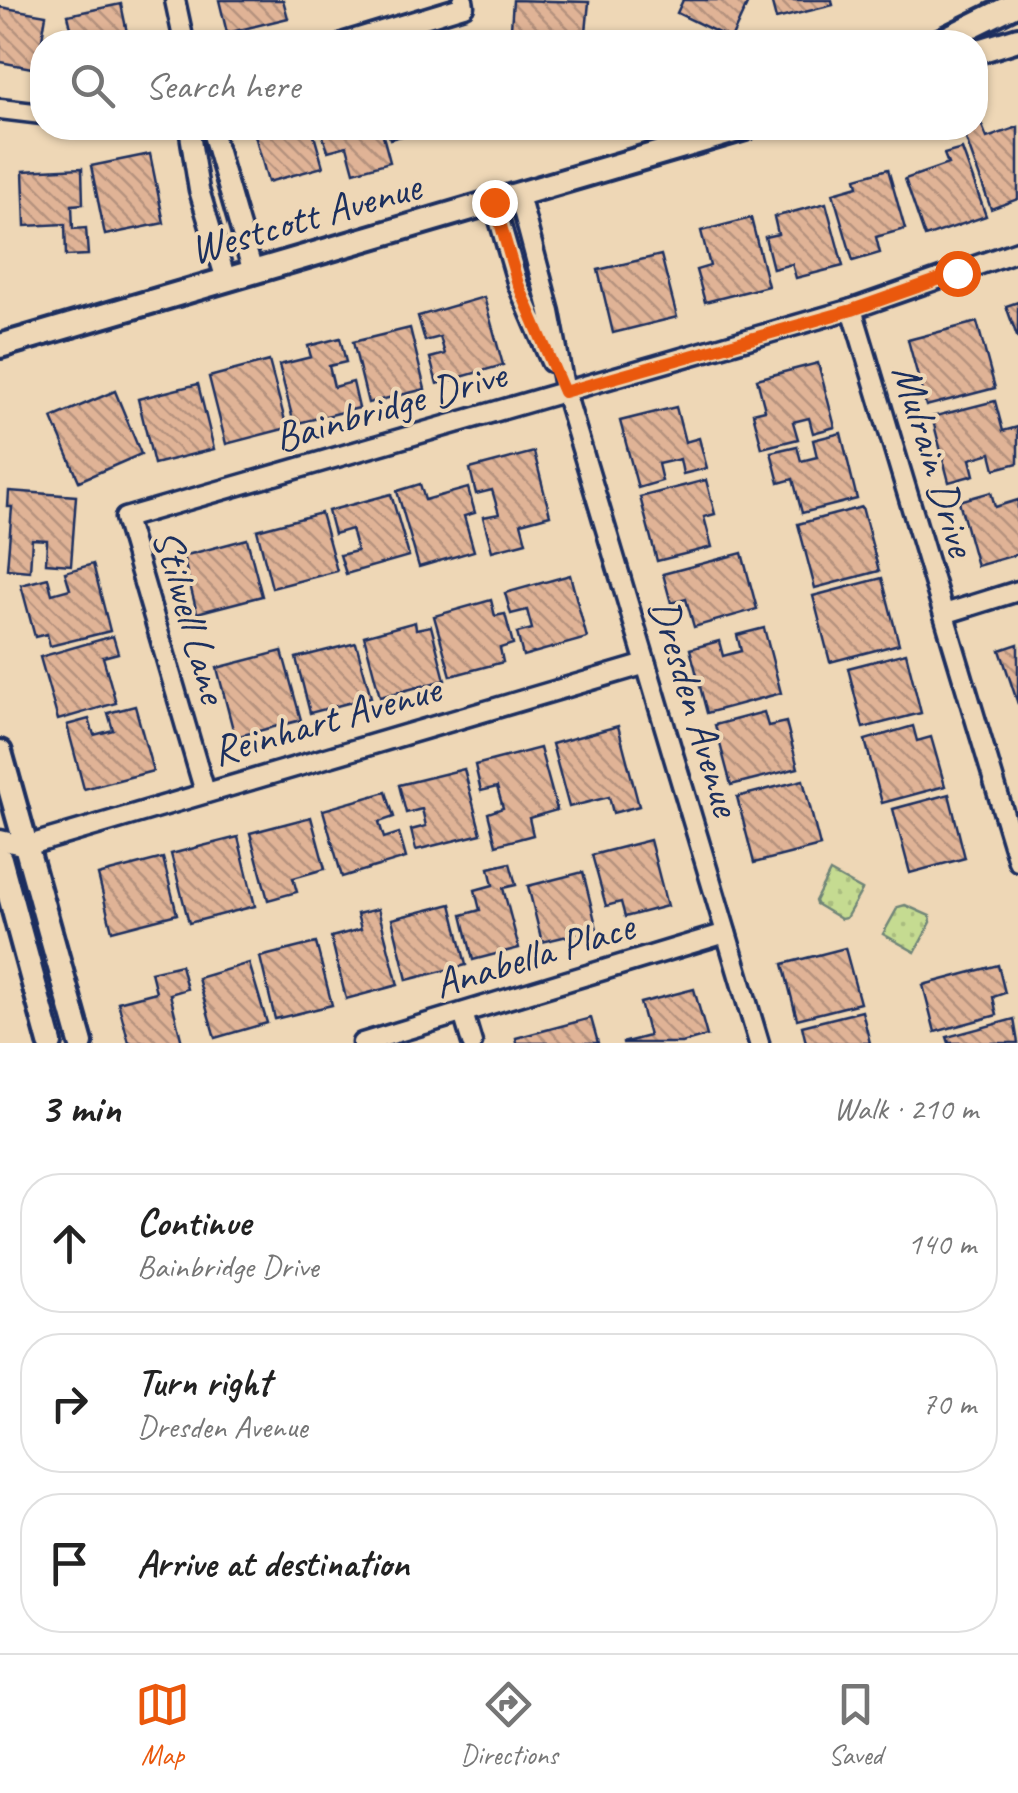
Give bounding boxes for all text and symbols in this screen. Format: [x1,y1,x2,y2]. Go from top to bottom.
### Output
search box [30,30,988,140]
icon: search [65,58,120,113]
text: Search here [145,62,300,109]
street label: Westcott Avenue [184,159,429,276]
route end [472,180,518,226]
route start [935,251,981,297]
street label: Bainbridge Drive [268,347,514,464]
street label: Mulrain Drive [880,358,989,564]
street label: Stilwell Lane [140,523,241,712]
street label: Dresden Avenue [637,592,754,824]
street label: Reinhart Avenue [206,662,448,778]
street label: Anabella Place [428,899,642,1010]
text: 3 min [40,1082,120,1135]
text: Walk · 210 m [834,1088,978,1129]
text: Continue [137,1199,251,1246]
icon: ahead [42,1216,97,1271]
text: 140 m [907,1223,976,1264]
text: Bainbridge Drive [137,1246,319,1287]
text: Turn right [137,1359,271,1406]
icon: right [42,1376,97,1431]
text: 70 m [922,1383,976,1424]
text: Dresden Avenue [137,1406,307,1447]
icon: arrive [42,1536,97,1591]
text: Arrive at destination [137,1540,409,1587]
tab: Map [135,1677,190,1772]
tab: Directions [460,1677,558,1772]
tab: Saved [828,1677,883,1772]

